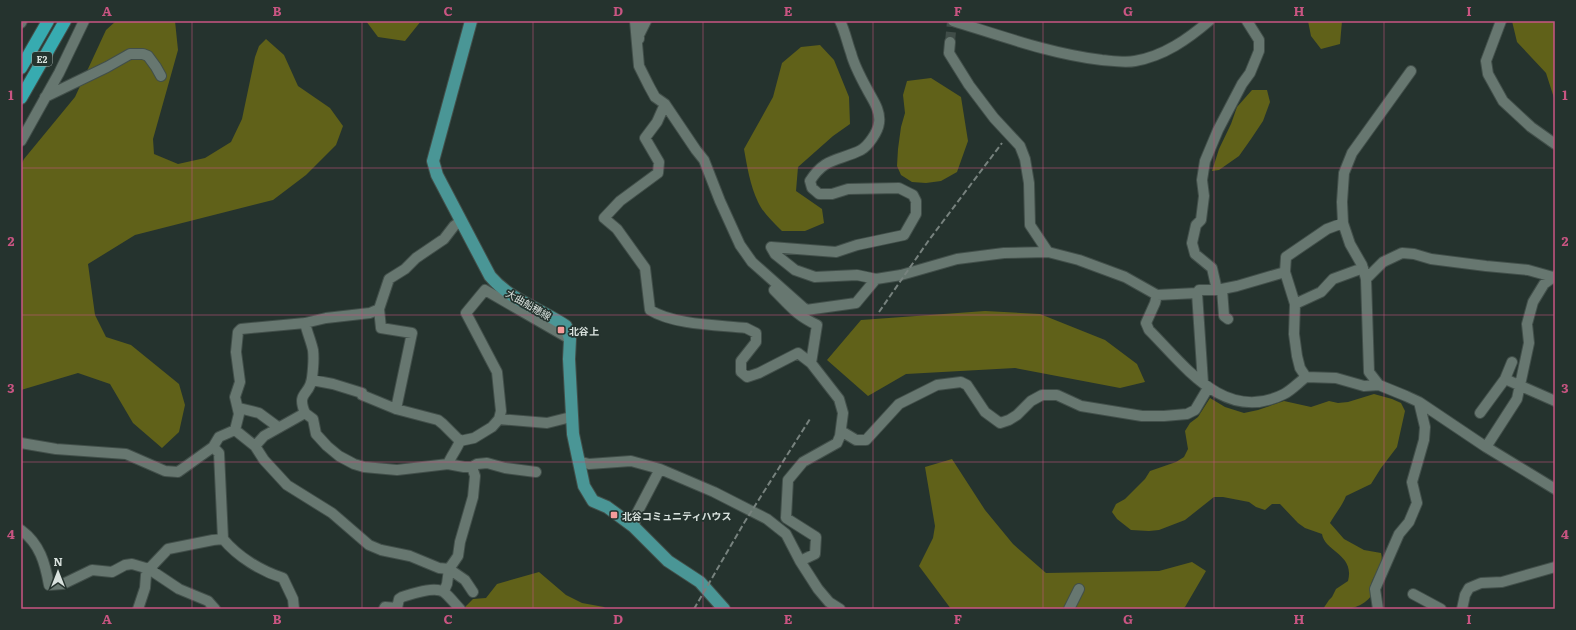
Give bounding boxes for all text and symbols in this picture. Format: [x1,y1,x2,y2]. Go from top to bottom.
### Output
text: A [102,1,112,20]
text: B [273,1,282,20]
text: C [443,1,453,20]
text: D [613,1,623,20]
text: E [784,1,793,20]
text: F [954,1,962,20]
text: G [1123,1,1133,20]
text: H [1294,1,1305,20]
text: I [1466,1,1472,20]
road number: E2 [32,52,52,66]
text: 1 [8,85,14,104]
text: 1 [1562,85,1568,104]
text: 2 [8,231,15,250]
text: 2 [1562,231,1569,250]
street label: 大曲船穂線 [504,285,554,323]
place label: 北谷上 [569,323,599,338]
marker: 北谷上 [556,325,566,335]
text: 3 [7,378,15,397]
text: 3 [1561,378,1569,397]
place label: 北谷コミュニティハウス [622,508,731,523]
marker: 北谷コミュニティハウス [609,510,619,520]
text: 4 [7,524,15,543]
text: 4 [1561,524,1569,543]
north arrow [38,552,78,592]
text: N [53,553,63,569]
text: A [102,609,112,628]
text: B [273,609,282,628]
text: C [443,609,453,628]
text: D [613,609,623,628]
text: E [784,609,793,628]
text: F [954,609,962,628]
text: G [1123,609,1133,628]
text: H [1294,609,1305,628]
text: I [1466,609,1472,628]

